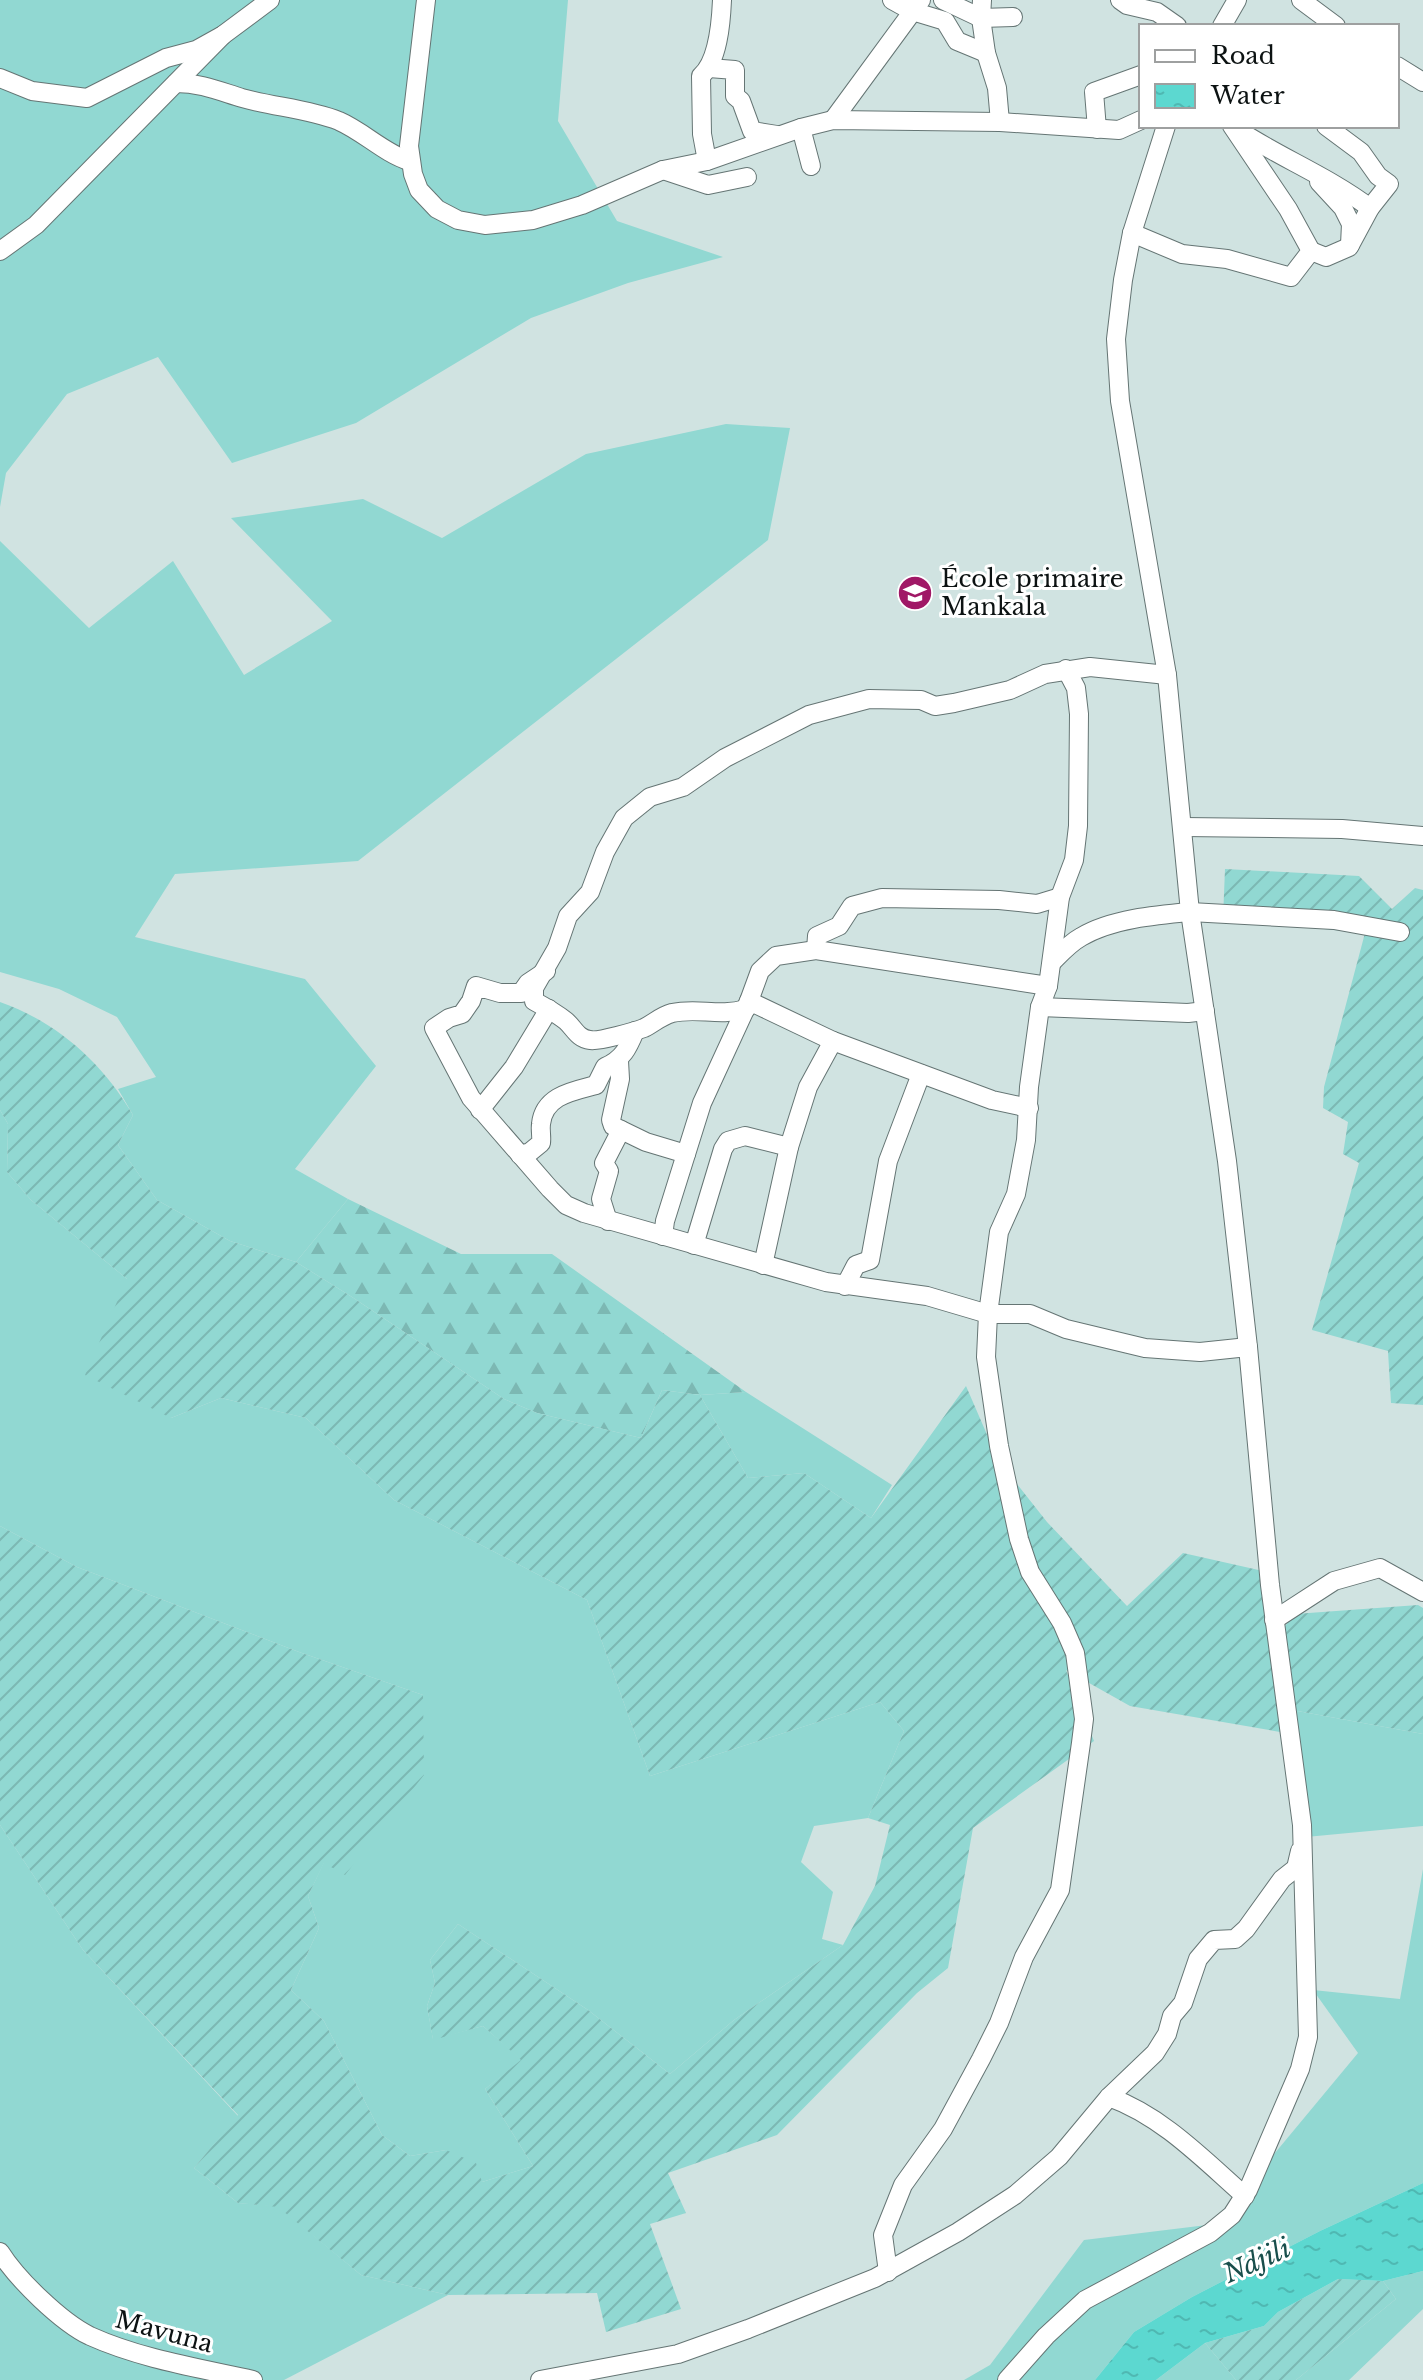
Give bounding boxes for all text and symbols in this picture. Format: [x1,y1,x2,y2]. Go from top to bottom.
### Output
legend [1139,24,1399,128]
text: Road [1211,41,1275,70]
text: Water [1210,81,1285,110]
place label: École primaire Mankala [941,564,1124,621]
school or university icon: École primaire Mankala [896,574,934,612]
water label: Ndjili [1218,2232,1296,2290]
street label: Mavuna [112,2305,217,2359]

